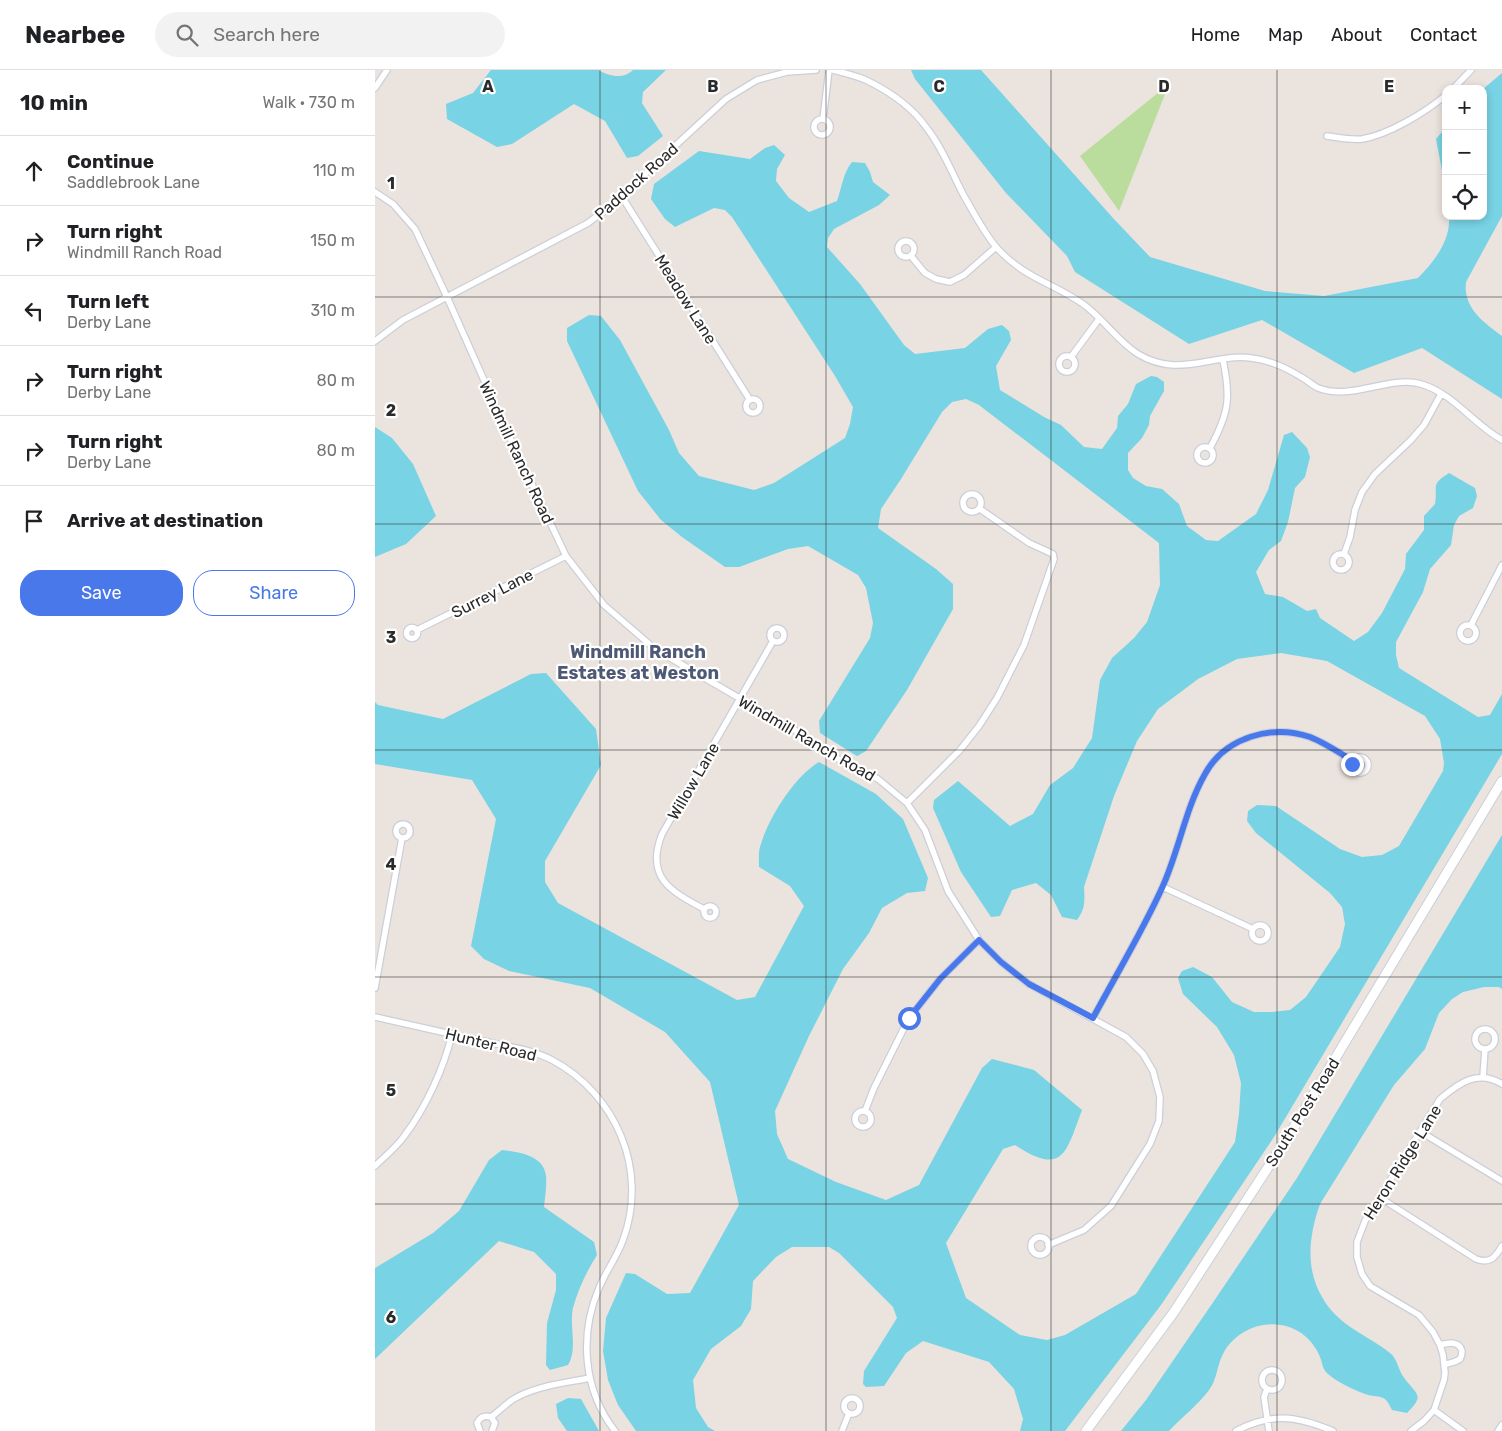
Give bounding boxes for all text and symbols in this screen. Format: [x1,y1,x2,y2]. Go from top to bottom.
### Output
search box [155,12,505,57]
text: Nearbee [25,21,125,49]
icon: search [173,21,201,49]
text: Search here [213,23,320,46]
text: Home [1191,24,1240,46]
text: Map [1268,24,1303,46]
text: About [1331,24,1382,46]
text: Contact [1410,24,1477,46]
text: A [482,77,494,96]
text: B [707,77,719,96]
text: C [933,77,945,96]
text: D [1158,77,1170,96]
text: E [1384,77,1394,96]
map controls [1442,85,1487,220]
button: + [1442,85,1487,130]
text: 10 min [20,90,88,115]
text: Walk · 730 m [262,93,355,112]
button: − [1442,130,1487,175]
street label: Paddock Road [591,139,682,224]
text: Continue [67,150,154,173]
icon: ahead [20,157,48,185]
text: 110 m [313,161,355,180]
text: Saddlebrook Lane [67,173,200,192]
text: 1 [387,174,395,193]
button: locate [1442,175,1487,220]
text: Turn right [67,220,162,243]
icon: right [20,227,48,255]
text: 150 m [310,231,355,250]
text: Windmill Ranch Road [67,243,222,262]
street label: Meadow Lane [651,251,721,348]
text: Turn left [67,290,149,313]
icon: left [20,297,48,325]
text: 310 m [311,301,355,320]
text: Derby Lane [67,313,151,332]
text: Turn right [67,360,162,383]
icon: right [20,367,48,395]
text: 80 m [317,371,355,390]
street label: Windmill Ranch Road [475,378,558,527]
text: Derby Lane [67,383,151,402]
text: 2 [386,401,396,420]
text: Turn right [67,430,162,453]
icon: right [20,437,48,465]
text: 80 m [317,441,355,460]
text: Derby Lane [67,453,151,472]
icon: arrive [20,507,48,535]
text: Arrive at destination [67,509,263,532]
street label: Surrey Lane [448,565,536,622]
button: Save [20,570,183,616]
button: Share [193,570,355,616]
text: 3 [386,628,396,647]
district label: Windmill Ranch Estates at Weston [557,641,719,684]
street label: Windmill Ranch Road [735,691,879,785]
street label: Willow Lane [664,739,723,823]
route end [1341,753,1364,776]
text: 4 [386,855,397,874]
route start [898,1007,921,1030]
street label: Hunter Road [443,1024,538,1065]
street label: South Post Road [1261,1055,1343,1170]
text: 5 [386,1081,396,1100]
street label: Heron Ridge Lane [1359,1101,1445,1223]
text: 6 [386,1308,396,1327]

